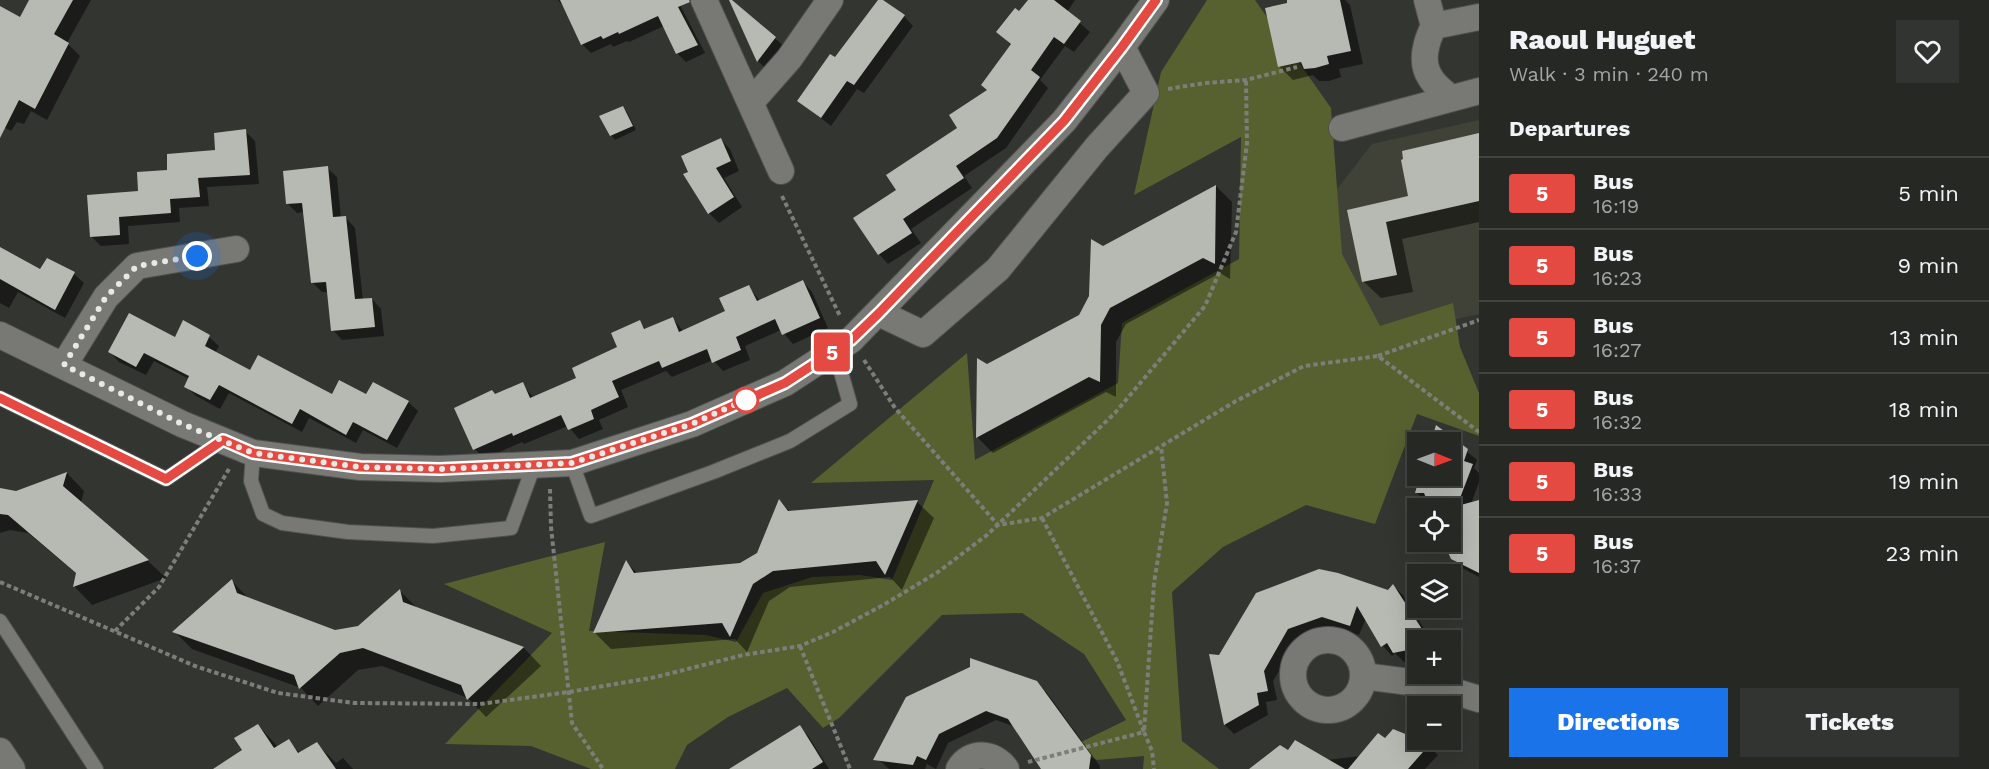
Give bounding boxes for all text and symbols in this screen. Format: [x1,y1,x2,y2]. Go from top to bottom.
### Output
button: heart [1896,20,1959,83]
text: Raoul Huguet [1509,23,1695,56]
text: Walk · 3 min · 240 m [1509,62,1709,86]
text: Departures [1509,116,1630,141]
text: Bus [1593,169,1633,194]
text: 5 [1536,181,1548,206]
text: 5 min [1898,181,1959,206]
text: 16:19 [1593,194,1639,218]
your location [182,241,212,271]
text: Bus [1593,241,1633,266]
text: 5 [1536,253,1548,278]
text: 9 min [1897,253,1959,278]
text: 16:23 [1593,266,1642,290]
text: Bus [1593,313,1633,338]
text: 5 [1536,325,1548,350]
text: 13 min [1890,325,1959,350]
line badge: 5 [812,332,852,372]
text: 16:27 [1593,338,1641,362]
text: 5 [826,340,838,365]
text: Bus [1593,385,1633,410]
unlabelled marker [733,387,759,413]
text: 5 [1536,397,1548,422]
text: 18 min [1889,397,1959,422]
text: 16:32 [1593,410,1642,434]
north arrow [1407,432,1461,486]
map controls [1407,432,1461,750]
text: Bus [1593,457,1633,482]
text: 5 [1536,469,1548,494]
text: 19 min [1889,469,1959,494]
text: 16:33 [1593,482,1642,506]
button: locate [1407,498,1461,552]
text: Bus [1593,529,1633,554]
text: 5 [1536,541,1548,566]
text: 23 min [1885,541,1959,566]
text: 16:37 [1593,554,1641,578]
button: layers [1407,564,1461,618]
button: + [1407,630,1461,684]
button: Directions [1509,688,1728,757]
button: Tickets [1740,688,1959,757]
button: − [1407,696,1461,750]

